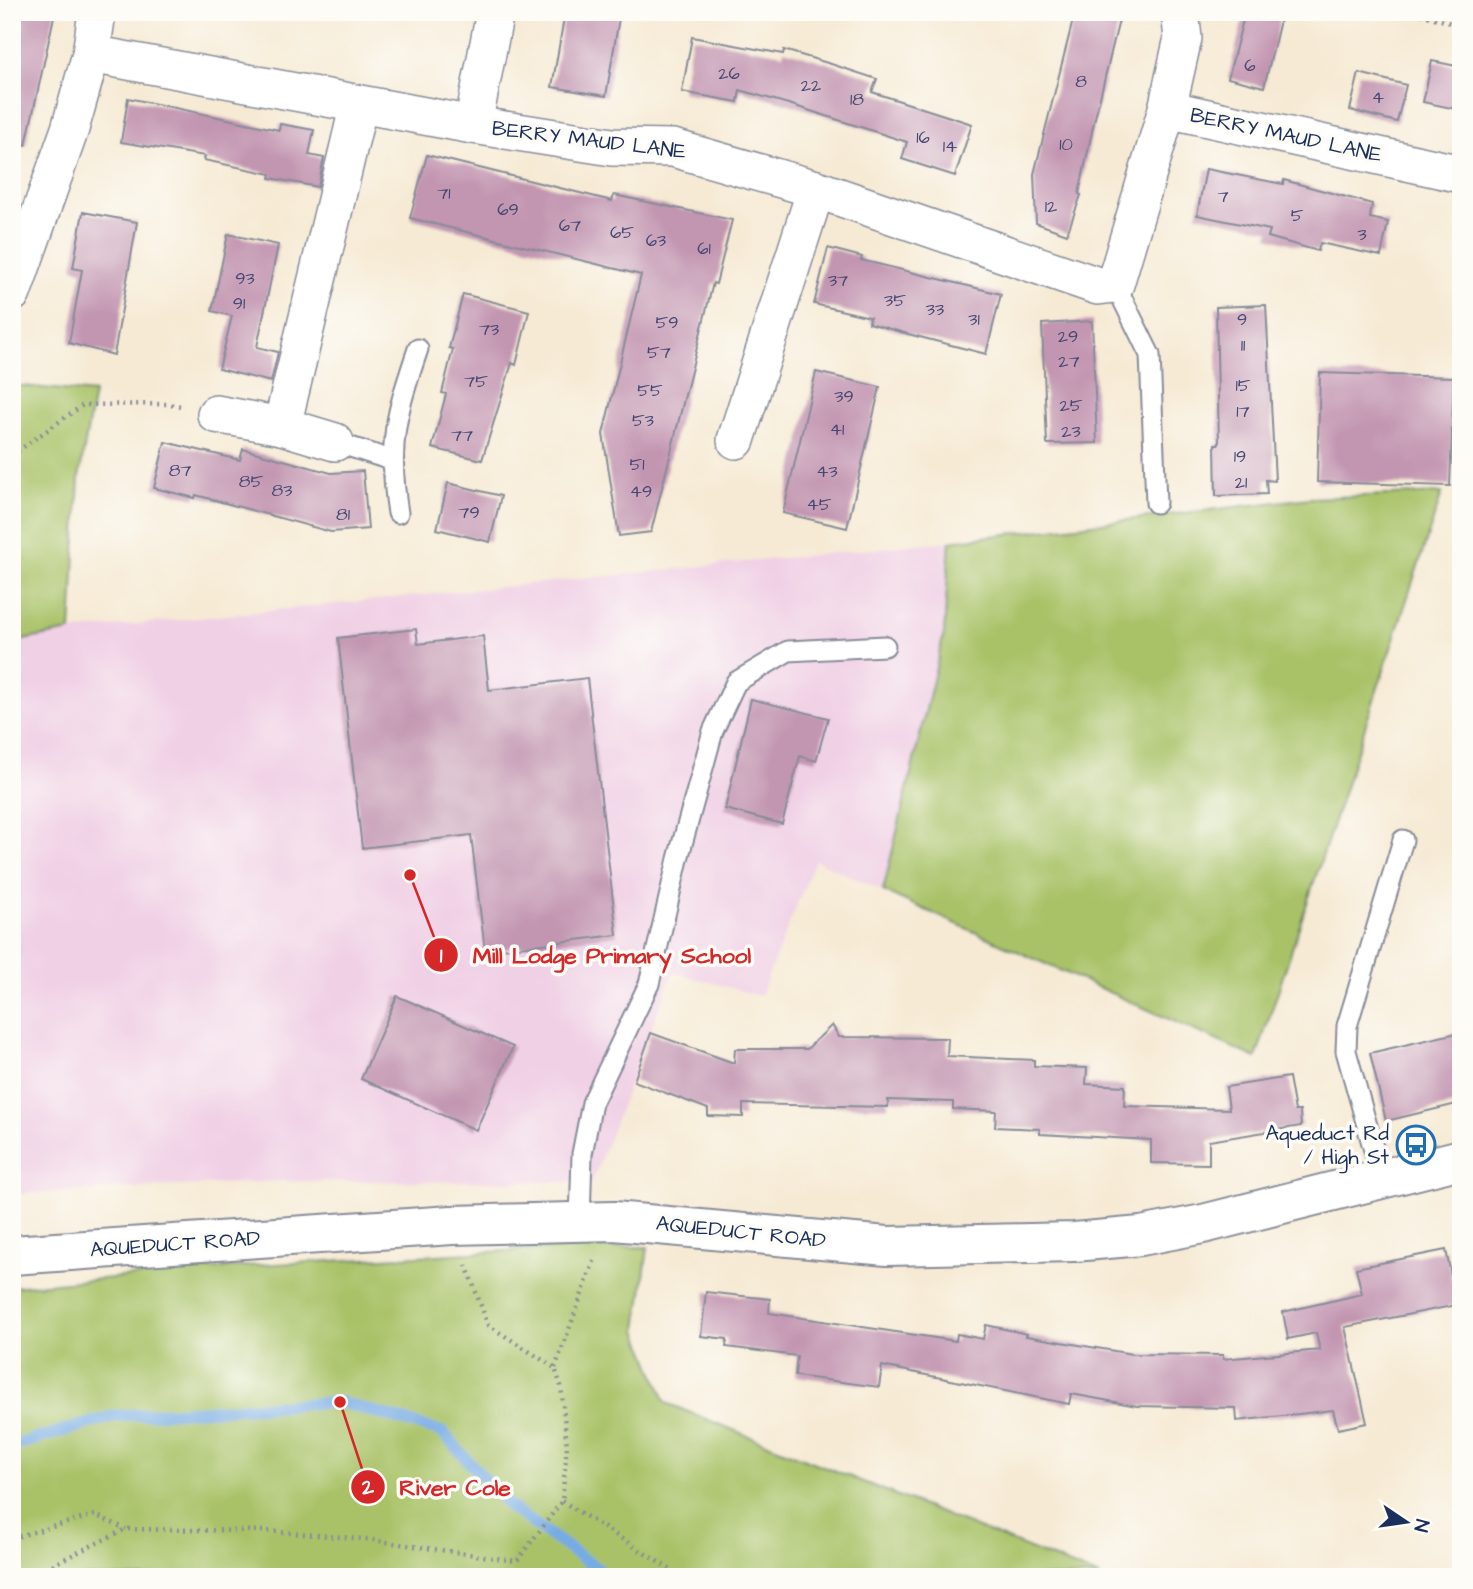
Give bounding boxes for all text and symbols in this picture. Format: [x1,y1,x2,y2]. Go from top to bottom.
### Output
house number: 6 [1244,53,1256,78]
house number: 26 [718,61,740,86]
house number: 8 [1075,69,1087,94]
house number: 22 [801,73,822,98]
house number: 4 [1372,85,1384,110]
house number: 18 [850,87,864,112]
street label: BERRY MAUD LANE [1188,101,1385,170]
street label: BERRY MAUD LANE [490,114,688,166]
house number: 16 [916,125,930,150]
house number: 10 [1059,132,1073,157]
house number: 14 [943,134,957,159]
house number: 71 [437,181,451,206]
house number: 7 [1217,184,1229,209]
house number: 12 [1045,194,1058,219]
house number: 69 [497,197,519,222]
house number: 5 [1291,203,1304,228]
house number: 67 [559,213,581,238]
house number: 65 [610,220,634,245]
house number: 3 [1357,222,1367,247]
house number: 63 [646,228,666,253]
house number: 61 [697,236,711,261]
house number: 93 [235,266,255,291]
house number: 37 [828,268,848,293]
house number: 35 [884,288,906,313]
house number: 91 [233,291,245,316]
house number: 33 [926,297,944,322]
house number: 31 [968,307,980,332]
house number: 9 [1237,307,1247,332]
house number: 59 [656,310,679,335]
house number: 73 [479,317,499,342]
house number: 29 [1058,324,1078,349]
house number: 11 [1241,333,1245,358]
house number: 57 [647,340,671,365]
house number: 27 [1058,349,1080,374]
house number: 75 [464,369,488,394]
house number: 15 [1235,373,1251,398]
house number: 55 [637,378,663,403]
house number: 39 [834,384,854,409]
house number: 25 [1059,393,1083,418]
house number: 17 [1236,399,1250,424]
house number: 53 [632,408,654,433]
house number: 41 [830,417,844,442]
house number: 23 [1061,419,1081,444]
house number: 77 [451,423,473,448]
house number: 19 [1234,444,1246,469]
house number: 51 [629,452,645,477]
house number: 87 [169,458,191,483]
house number: 43 [816,459,838,484]
house number: 85 [239,469,263,494]
house number: 21 [1235,470,1247,495]
house number: 83 [272,478,292,503]
house number: 49 [630,479,652,504]
house number: 45 [807,492,832,517]
house number: 79 [458,500,480,525]
house number: 81 [336,502,350,527]
callout: Mill Lodge Primary School [424,933,765,977]
text: Mill Lodge Primary School [473,940,752,974]
text: 1 [440,941,443,970]
place label: Aqueduct Rd / High St [1265,1119,1390,1174]
bus stop icon: Aqueduct Rd / High St [1395,1124,1437,1166]
street label: AQUEDUCT ROAD [655,1209,828,1255]
street label: AQUEDUCT ROAD [89,1224,261,1264]
callout: River Cole [350,1465,525,1509]
text: River Cole [399,1472,511,1504]
text: 2 [361,1473,375,1502]
north arrow [1372,1488,1442,1558]
text: N [1407,1517,1436,1534]

